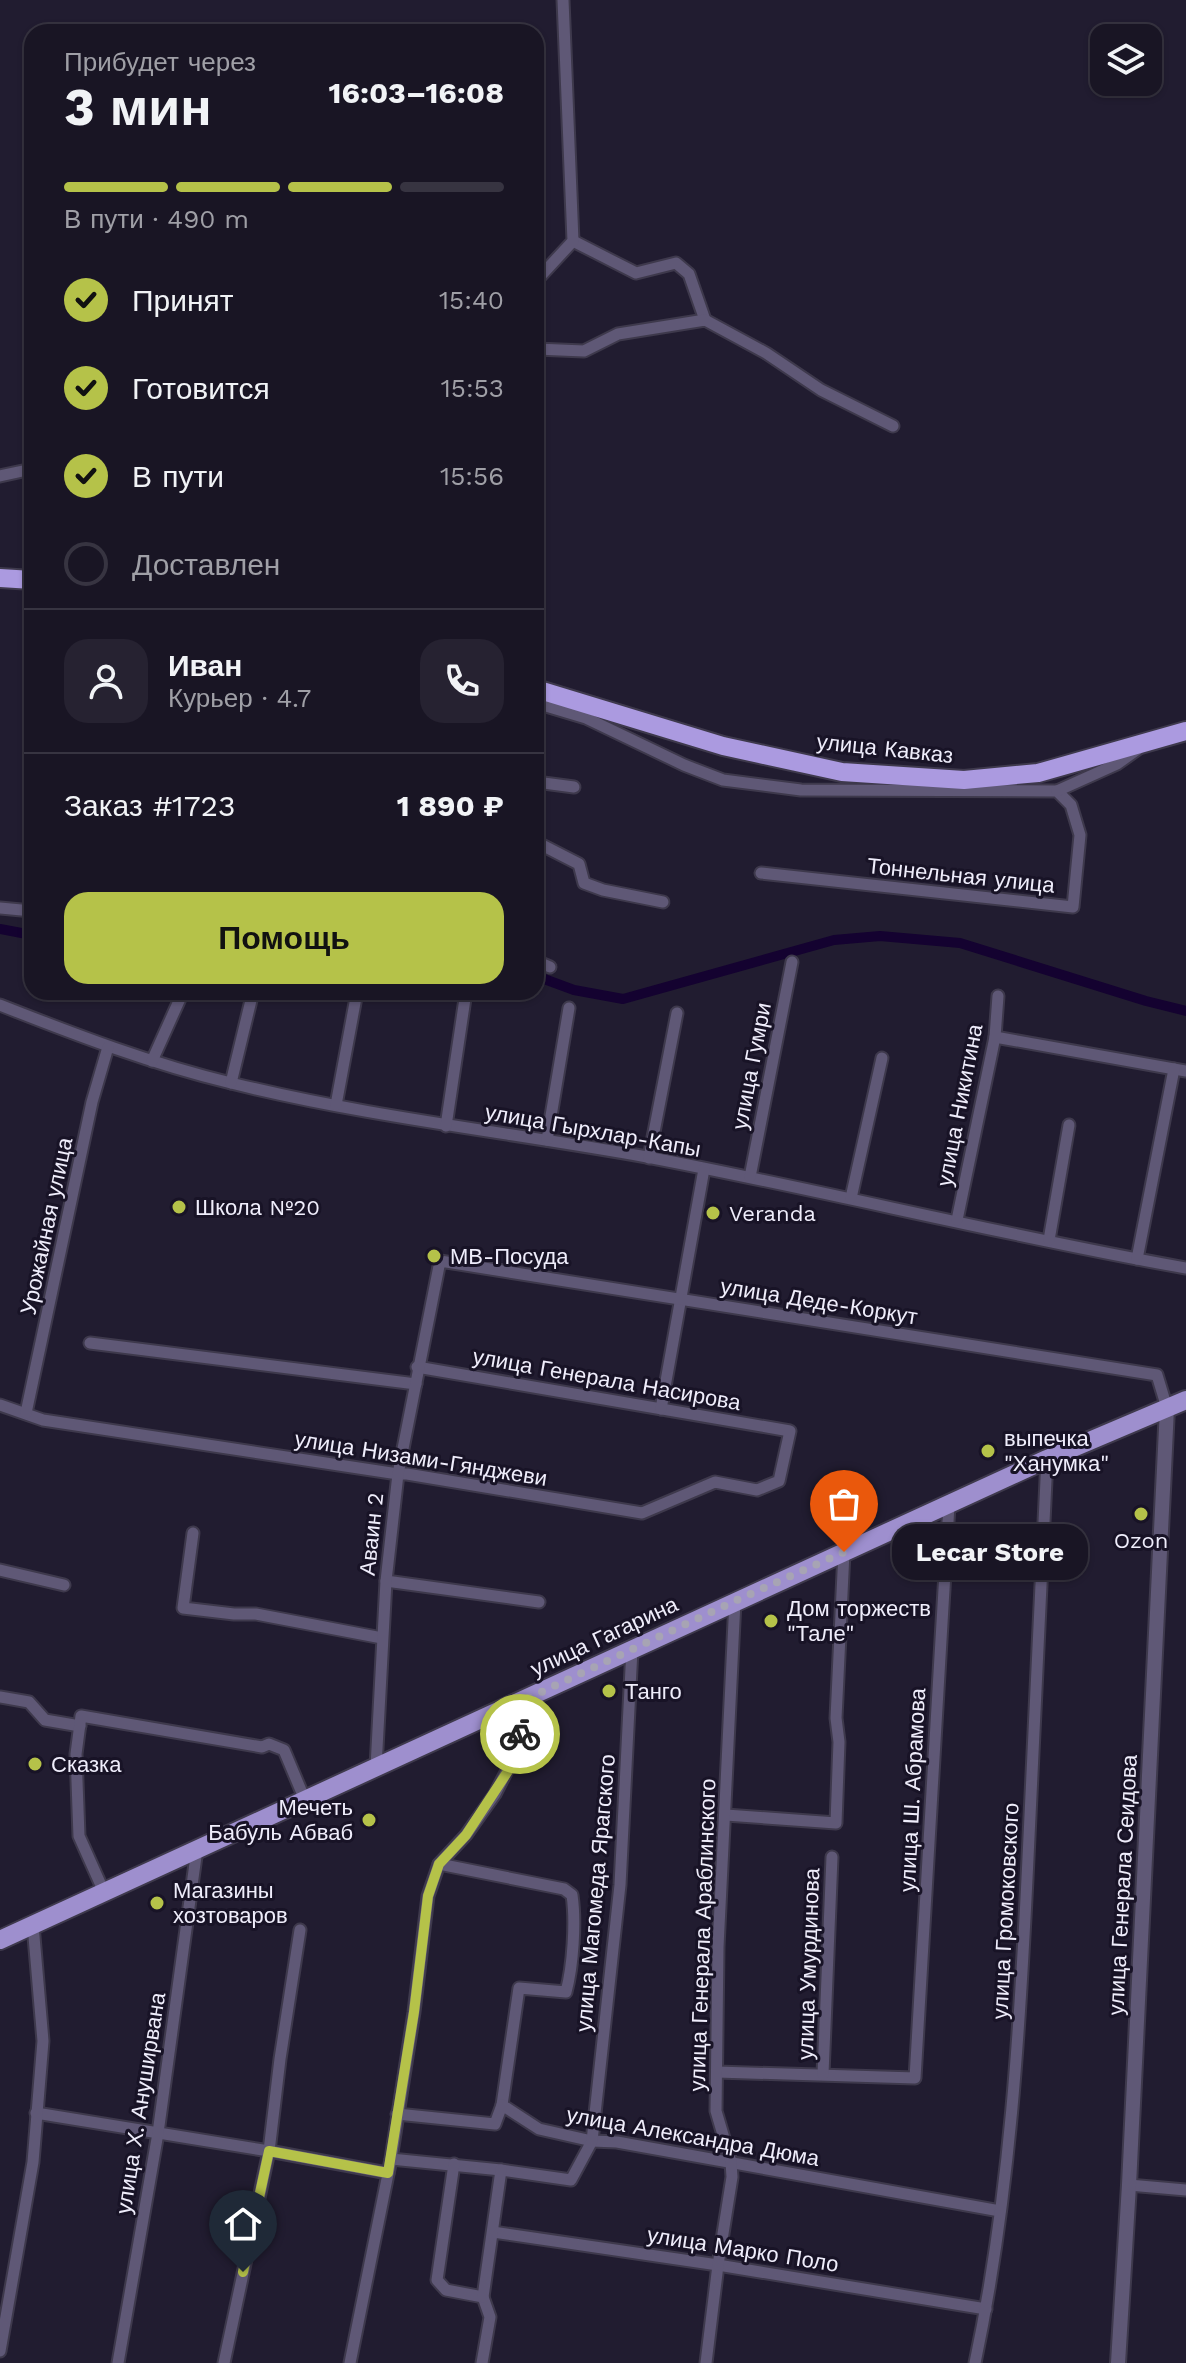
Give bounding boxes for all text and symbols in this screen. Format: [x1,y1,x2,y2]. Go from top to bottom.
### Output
map controls [1090,24,1162,96]
button: layers [1090,24,1162,96]
text: Прибудет через [64,47,256,77]
text: 16:03–16:08 [329,75,504,110]
text: 3 мин [64,77,212,138]
text: В пути · 490 m [64,204,249,234]
icon: check [64,278,108,322]
text: Принят [132,283,234,318]
text: 15:40 [439,285,504,315]
icon: check [64,366,108,410]
text: Готовится [132,371,270,406]
text: 15:53 [441,373,504,403]
icon: check [64,454,108,498]
text: В пути [132,459,224,494]
text: 15:56 [440,461,504,491]
text: Доставлен [132,547,280,582]
button: person [64,639,148,723]
button: phone [420,639,504,723]
text: Иван [168,648,242,683]
text: Курьер · 4.7 [168,683,311,713]
street label: улица Кавказ [816,729,954,768]
text: Заказ #1723 [64,788,236,823]
text: 1 890 ₽ [397,788,504,823]
street label: Тоннельная улица [866,853,1057,898]
button: Помощь [64,892,504,984]
street label: улица Гумри [727,1000,776,1132]
street label: улица Никитина [931,1021,988,1188]
street label: улица Гырхлар-Капы [483,1099,703,1162]
street label: Урожайная улица [15,1134,78,1317]
place label: Школа №20 [195,1195,320,1220]
marker: Школа №20 [170,1198,188,1216]
place label: Veranda [729,1201,816,1226]
marker: Veranda [704,1204,722,1222]
place label: МВ-Посуда [450,1244,569,1269]
marker: МВ-Посуда [425,1247,443,1265]
street label: улица Деде-Коркут [719,1274,919,1329]
street label: улица Генерала Насирова [471,1344,744,1416]
street label: улица Низами-Гянджеви [293,1426,549,1491]
place label: выпечка "Ханумка" [1004,1426,1109,1476]
marker: выпечка "Ханумка" [979,1442,997,1460]
pin [810,1470,878,1552]
icon: bag [822,1482,866,1526]
street label: Аваин 2 [355,1491,388,1577]
marker: Ozon [1132,1505,1150,1523]
callout: Lecar Store [892,1524,1088,1580]
place label: Ozon [1114,1528,1168,1553]
text: Lecar Store [916,1537,1064,1567]
street label: улица Гагарина [527,1591,682,1682]
place label: Дом торжеств "Тале" [787,1596,931,1646]
marker: Дом торжеств "Тале" [762,1612,780,1630]
place label: Танго [625,1679,682,1704]
marker: Танго [600,1682,618,1700]
street label: улица Ш. Абрамова [895,1687,930,1893]
courier [480,1694,560,1774]
icon: bike [498,1712,542,1756]
place label: Сказка [51,1752,122,1777]
street label: улица Магомеда Ярагского [571,1753,620,2033]
street label: улица Генерала Сеидова [1103,1753,1142,2016]
marker: Сказка [26,1755,44,1773]
street label: улица Генерала Араблинского [685,1778,720,2092]
place label: Мечеть Бабуль Абваб [208,1795,353,1845]
street label: улица Громоковского [987,1802,1024,2020]
marker: Мечеть Бабуль Абваб [360,1811,378,1829]
street label: улица Умурдинова [793,1867,824,2060]
place label: Магазины хозтоваров [173,1878,288,1928]
marker: Магазины хозтоваров [148,1894,166,1912]
street label: улица Х. Ануширвана [111,1990,170,2216]
street label: улица Александра Дюма [565,2102,822,2171]
pin [209,2190,277,2272]
icon: home [221,2202,265,2246]
street label: улица Марко Поло [645,2222,840,2277]

